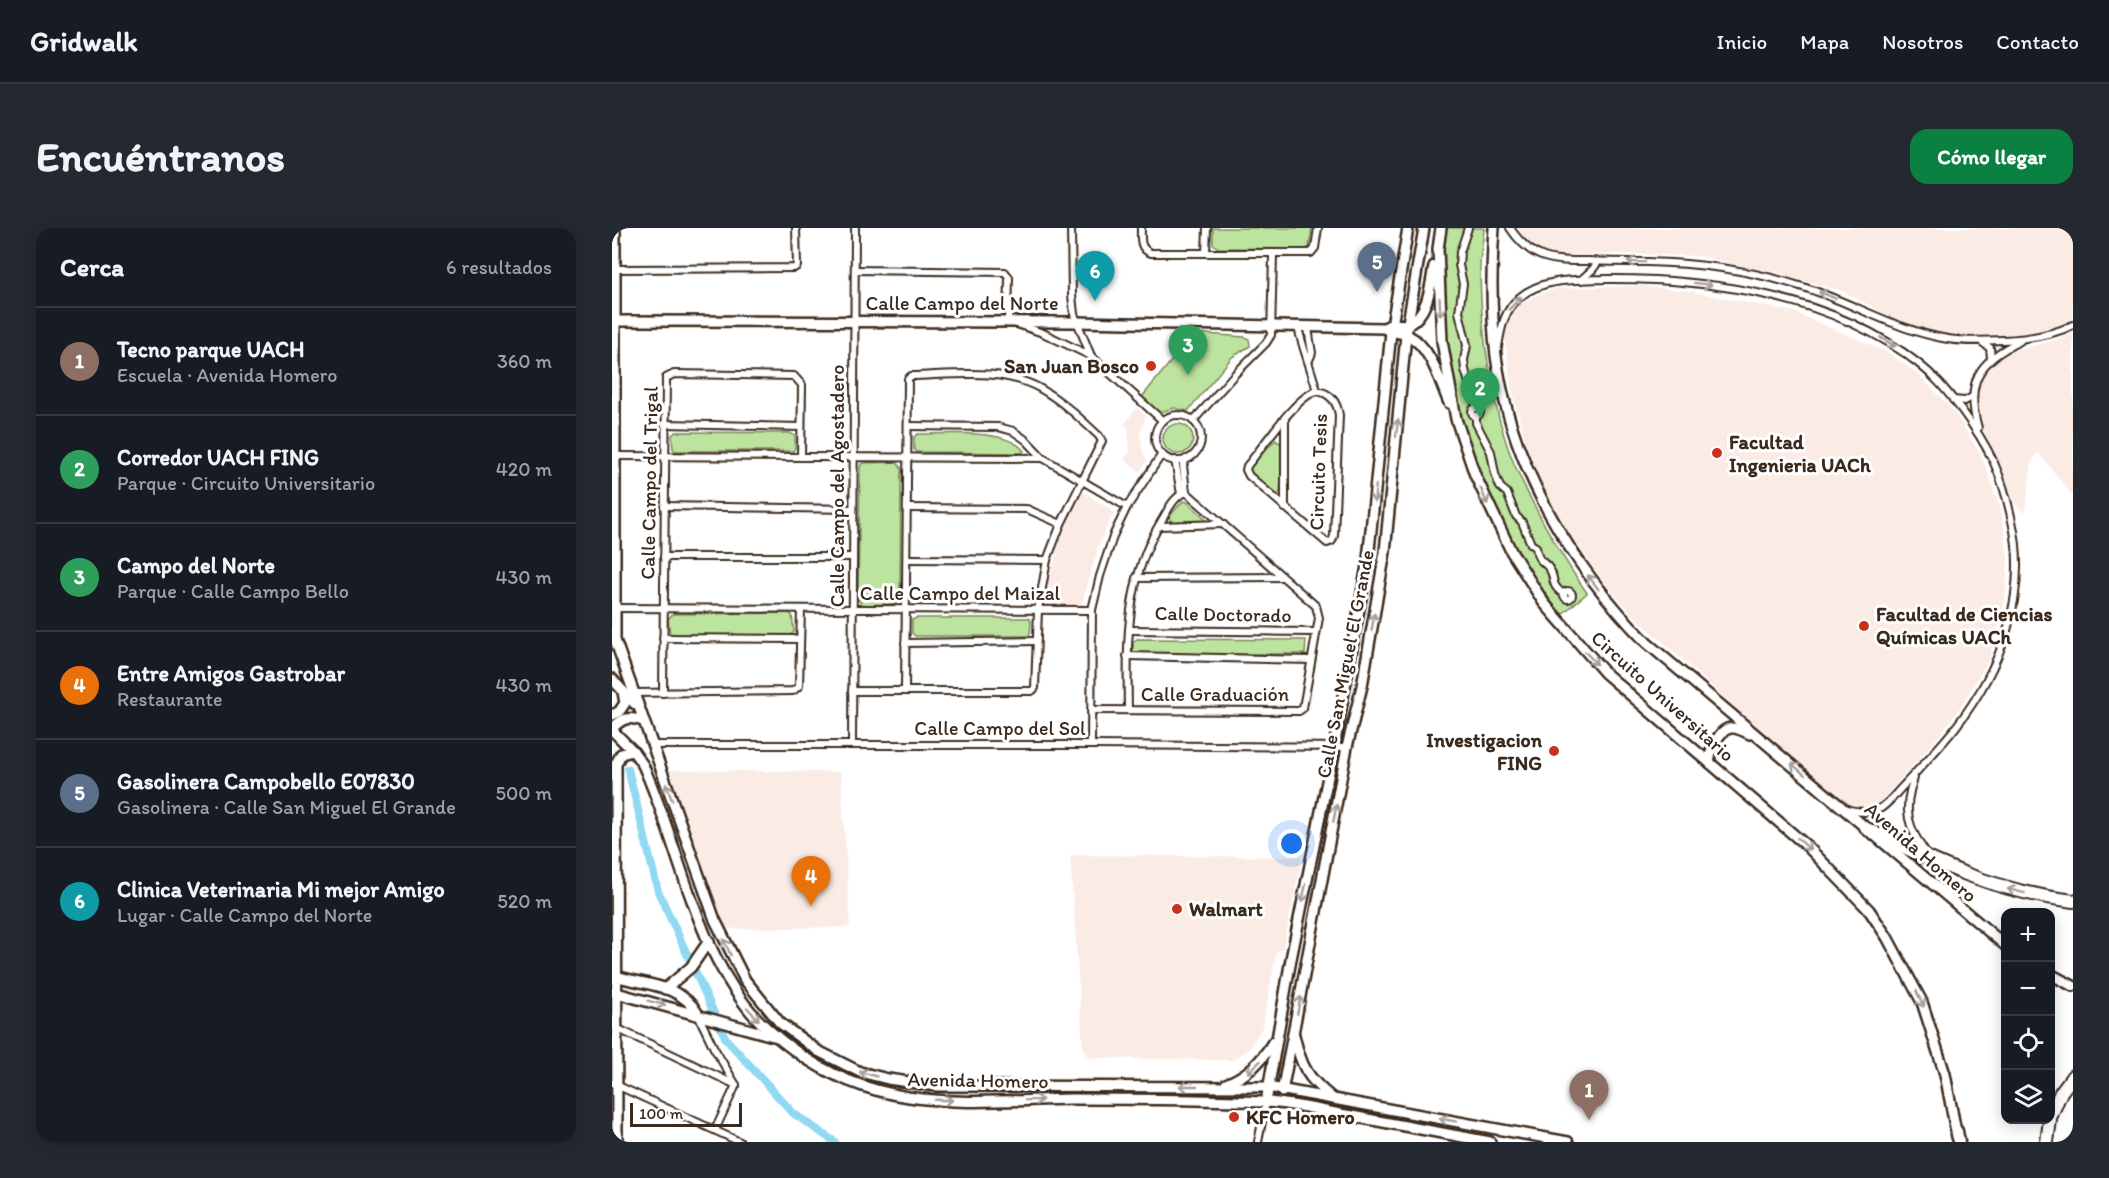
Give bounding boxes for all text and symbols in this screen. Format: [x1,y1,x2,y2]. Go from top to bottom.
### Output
text: Gridwalk [30,24,138,58]
text: Inicio [1717,29,1767,54]
text: Mapa [1800,29,1849,54]
text: Nosotros [1882,29,1963,54]
text: Contacto [1996,29,2079,54]
button: Cómo llegar [1910,129,2073,184]
text: Encuéntranos [36,131,285,182]
pin: 5 [1358,242,1396,292]
text: Cerca [60,251,124,283]
pin: 6 [1076,251,1114,301]
text: 6 resultados [446,255,552,279]
one-way arrow [1626,256,1646,268]
one-way arrow [1693,278,1713,289]
one-way arrow [1818,289,1836,300]
street label: Calle Campo del Norte [866,291,1058,315]
one-way arrow [1508,296,1522,311]
one-way arrow [1435,297,1446,317]
pin: 3 [1168,326,1208,375]
text: Tecno parque UACH [117,336,304,363]
one-way arrow [1879,337,1896,349]
text: 1 [75,349,84,373]
text: 360 m [497,349,552,373]
place label: San Juan Bosco [1004,354,1139,378]
marker: San Juan Bosco [1144,359,1158,373]
text: Escuela · Avenida Homero [117,363,337,387]
street label: Calle Campo del Agostadero [825,365,849,607]
pin: 2 [1460,368,1500,418]
street label: Calle Campo del Trigal [635,386,663,580]
street label: Circuito Tesis [1304,413,1332,531]
one-way arrow [1392,419,1403,439]
place label: Facultad Ingenieria UACh [1729,430,1871,478]
text: Corredor UACH FING [117,444,319,471]
marker: Facultad Ingenieria UACh [1710,446,1724,460]
text: 2 [74,457,85,481]
text: 420 m [496,457,552,481]
text: Parque · Circuito Universitario [117,471,375,495]
one-way arrow [1369,484,1380,504]
one-way arrow [1479,486,1490,505]
street label: Calle San Miguel El Grande [1311,548,1379,780]
text: Campo del Norte [117,552,275,579]
text: 3 [74,565,85,589]
text: 430 m [495,565,552,589]
one-way arrow [1586,574,1599,590]
text: Parque · Calle Campo Bello [117,579,349,603]
street label: Calle Campo del Maizal [860,581,1061,605]
street label: Calle Doctorado [1154,601,1292,627]
place label: Facultad de Ciencias Químicas UACh [1876,602,2052,649]
one-way arrow [1368,613,1379,632]
marker: Facultad de Ciencias Químicas UACh [1857,619,1871,633]
street label: Circuito Universitario [1586,625,1740,767]
one-way arrow [1584,650,1598,665]
text: Entre Amigos Gastrobar [117,660,345,687]
text: 4 [73,673,86,697]
text: 430 m [495,673,552,697]
street label: Calle Graduación [1141,682,1289,706]
text: Restaurante [117,687,222,711]
street label: Calle Campo del Sol [914,716,1086,740]
place label: Investigacion FING [1426,728,1543,775]
marker: Investigacion FING [1547,744,1561,758]
one-way arrow [1790,763,1806,776]
text: Gasolinera Campobello E07830 [117,768,415,795]
text: 5 [74,781,85,805]
text: 500 m [496,781,552,805]
one-way arrow [662,784,673,802]
text: Gasolinera · Calle San Miguel El Grande [117,795,456,819]
street label: Avenida Homero [1860,797,1982,907]
one-way arrow [1330,804,1341,823]
your location [1277,829,1306,858]
one-way arrow [1796,837,1811,851]
pin: 4 [792,856,830,906]
text: Clinica Veterinaria Mi mejor Amigo [117,876,445,903]
one-way arrow [1298,883,1309,902]
one-way arrow [2006,884,2025,896]
text: 6 [74,889,85,913]
text: 520 m [497,889,552,913]
place label: Walmart [1189,897,1263,921]
marker: Walmart [1170,902,1184,916]
text: Lugar · Calle Campo del Norte [117,903,372,927]
map controls [2001,908,2055,1124]
button: + [2001,908,2055,962]
one-way arrow [721,939,733,957]
button: − [2001,962,2055,1016]
one-way arrow [1915,989,1927,1007]
one-way arrow [1294,995,1305,1015]
one-way arrow [648,998,667,1010]
one-way arrow [746,1006,760,1021]
button: locate [2001,1016,2055,1070]
one-way arrow [1247,1060,1262,1074]
street label: Avenida Homero [907,1067,1049,1093]
one-way arrow [859,1068,878,1079]
pin: 1 [1570,1070,1608,1120]
button: layers [2001,1070,2055,1124]
one-way arrow [1179,1080,1199,1092]
one-way arrow [1024,1094,1044,1106]
one-way arrow [934,1095,954,1106]
scale bar [630,1100,742,1128]
text: 100 m [639,1104,683,1123]
place label: KFC Homero [1246,1105,1355,1129]
marker: KFC Homero [1227,1110,1241,1124]
one-way arrow [1439,1114,1459,1125]

